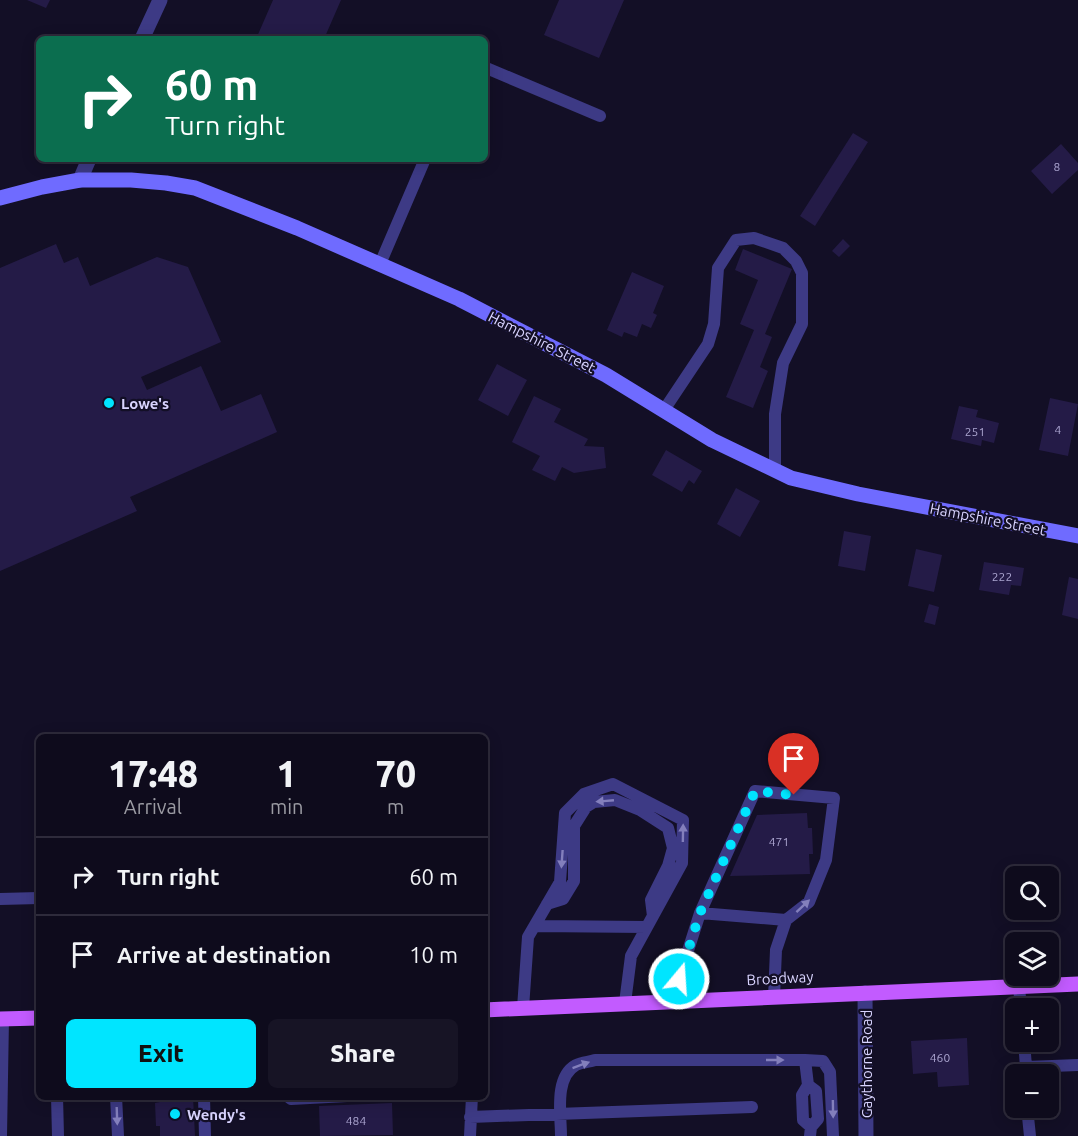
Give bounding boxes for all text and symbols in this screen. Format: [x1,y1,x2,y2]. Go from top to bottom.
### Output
icon: right [66,60,144,138]
text: 60 m [165,61,259,108]
text: Turn right [165,110,285,140]
house number: 8 [1054,160,1061,173]
street label: Hampshire Street [486,308,598,376]
place label: Lowe's [121,395,169,412]
marker: Lowe's [102,396,116,410]
house number: 4 [1055,423,1062,436]
house number: 251 [965,425,985,438]
street label: Hampshire Street [929,499,1048,539]
house number: 222 [992,570,1012,583]
pin [768,733,819,795]
icon: arrive [777,742,810,775]
text: 17:48 [108,753,198,794]
text: 1 [277,753,297,794]
text: 70 [375,753,416,794]
text: Arrival [124,795,182,818]
text: min [270,795,304,818]
text: m [387,795,404,818]
one-way arrow [595,796,614,806]
one-way arrow [678,823,687,842]
house number: 471 [769,835,789,848]
one-way arrow [557,850,567,869]
icon: right [66,860,99,893]
text: Turn right [117,864,219,889]
text: 60 m [409,864,458,889]
map controls [1005,866,1059,1118]
button: search [1005,866,1059,920]
one-way arrow [795,900,810,913]
button: layers [1005,932,1059,986]
icon: arrive [66,938,99,971]
text: Arrive at destination [117,942,331,967]
text: 10 m [409,942,458,967]
position arrow [647,947,711,1011]
street label: Broadway [746,968,814,988]
button: + [1005,998,1059,1052]
street label: Gaythorne Road [858,1010,875,1118]
button: Exit [66,1019,256,1088]
button: Share [268,1019,458,1088]
house number: 460 [930,1051,950,1064]
one-way arrow [766,1055,785,1065]
one-way arrow [573,1059,591,1069]
button: − [1005,1064,1059,1118]
one-way arrow [828,1100,837,1119]
place label: Wendy's [187,1106,246,1123]
one-way arrow [112,1107,121,1126]
marker: Wendy's [168,1107,182,1121]
house number: 484 [346,1114,366,1127]

